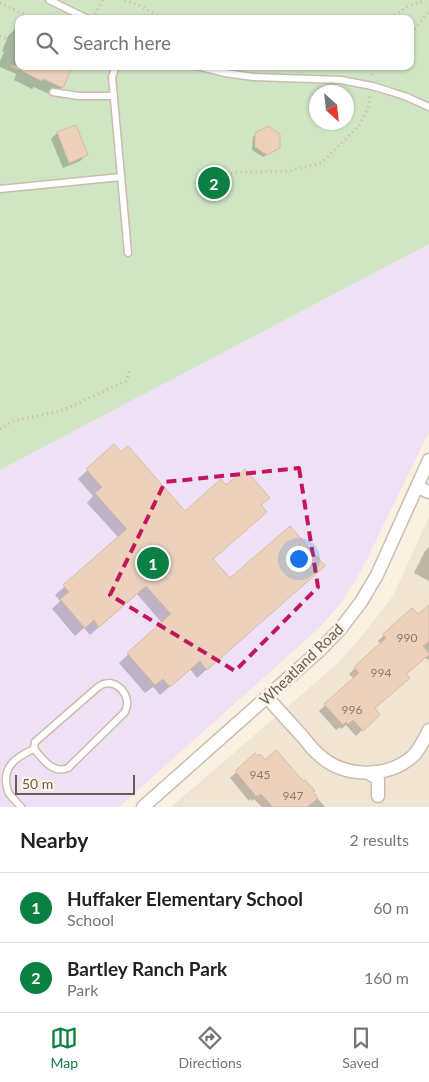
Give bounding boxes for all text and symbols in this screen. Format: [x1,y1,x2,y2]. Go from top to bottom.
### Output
search box [15,15,414,70]
icon: search [33,29,61,57]
text: Search here [73,31,171,54]
north arrow [309,85,354,130]
pin: 2 [198,164,230,202]
pin: 1 [137,544,169,582]
your location [286,546,312,572]
street label: Wheatland Road [255,620,347,708]
house number: 990 [397,630,417,645]
house number: 994 [371,665,391,680]
house number: 996 [342,702,362,717]
house number: 945 [250,767,270,782]
scale bar [15,772,135,795]
text: 50 m [22,775,53,792]
house number: 947 [283,788,303,803]
text: Nearby [20,827,88,852]
text: 2 results [349,830,409,849]
text: Huffaker Elementary School [67,887,303,910]
text: 1 [31,898,41,917]
text: 60 m [373,898,409,917]
text: School [67,910,114,929]
text: Bartley Ranch Park [67,957,227,980]
text: 2 [31,968,41,987]
text: 160 m [364,968,409,987]
text: Park [67,980,98,999]
tab: Map [50,1024,78,1071]
tab: Directions [179,1024,242,1071]
tab: Saved [342,1024,379,1071]

